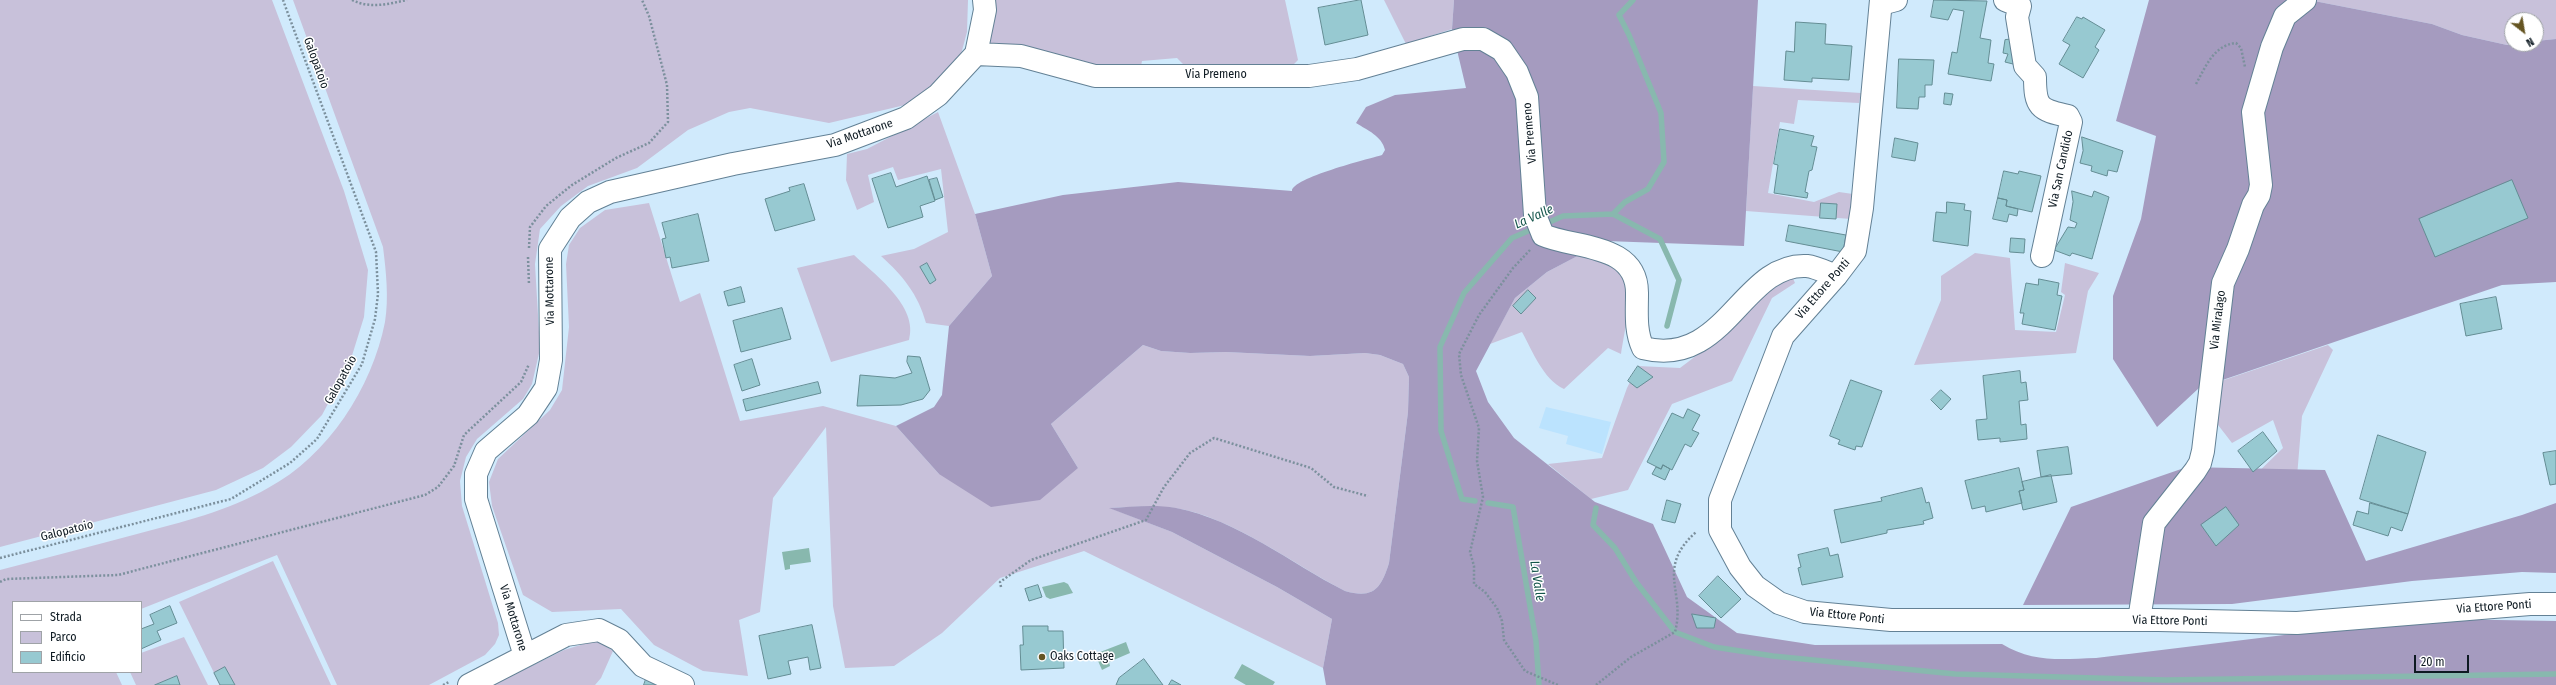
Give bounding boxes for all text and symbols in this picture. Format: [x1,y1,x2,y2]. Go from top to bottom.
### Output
north arrow [2504,12,2544,52]
street label: Galopatoio [300,35,332,91]
text: N [2524,35,2536,49]
street label: Via Premeno [1185,68,1247,82]
street label: Via Premeno [1520,102,1540,164]
street label: Via Mottarone [825,116,895,152]
street label: Via San Candido [2046,129,2076,209]
water label: La Valle [1512,202,1556,232]
street label: Via Ettore Ponti [1793,256,1853,322]
street label: Via Mottarone [542,257,558,325]
street label: Via Miralago [2207,290,2229,350]
street label: Galopatoio [322,353,360,407]
street label: Galopatoio [39,518,95,544]
water label: La Valle [1526,560,1548,602]
street label: Via Mottarone [496,583,530,653]
street label: Via Ettore Ponti [2456,597,2532,617]
legend [12,601,142,673]
street label: Via Ettore Ponti [1809,605,1885,627]
text: Strada [50,610,82,624]
street label: Via Ettore Ponti [2132,613,2208,629]
text: Parco [50,630,77,644]
scale bar [2416,647,2471,673]
text: Edificio [50,650,86,664]
place label: Oaks Cottage [1050,650,1114,664]
marker: Oaks Cottage [1037,652,1047,662]
text: 20 m [2421,655,2445,669]

